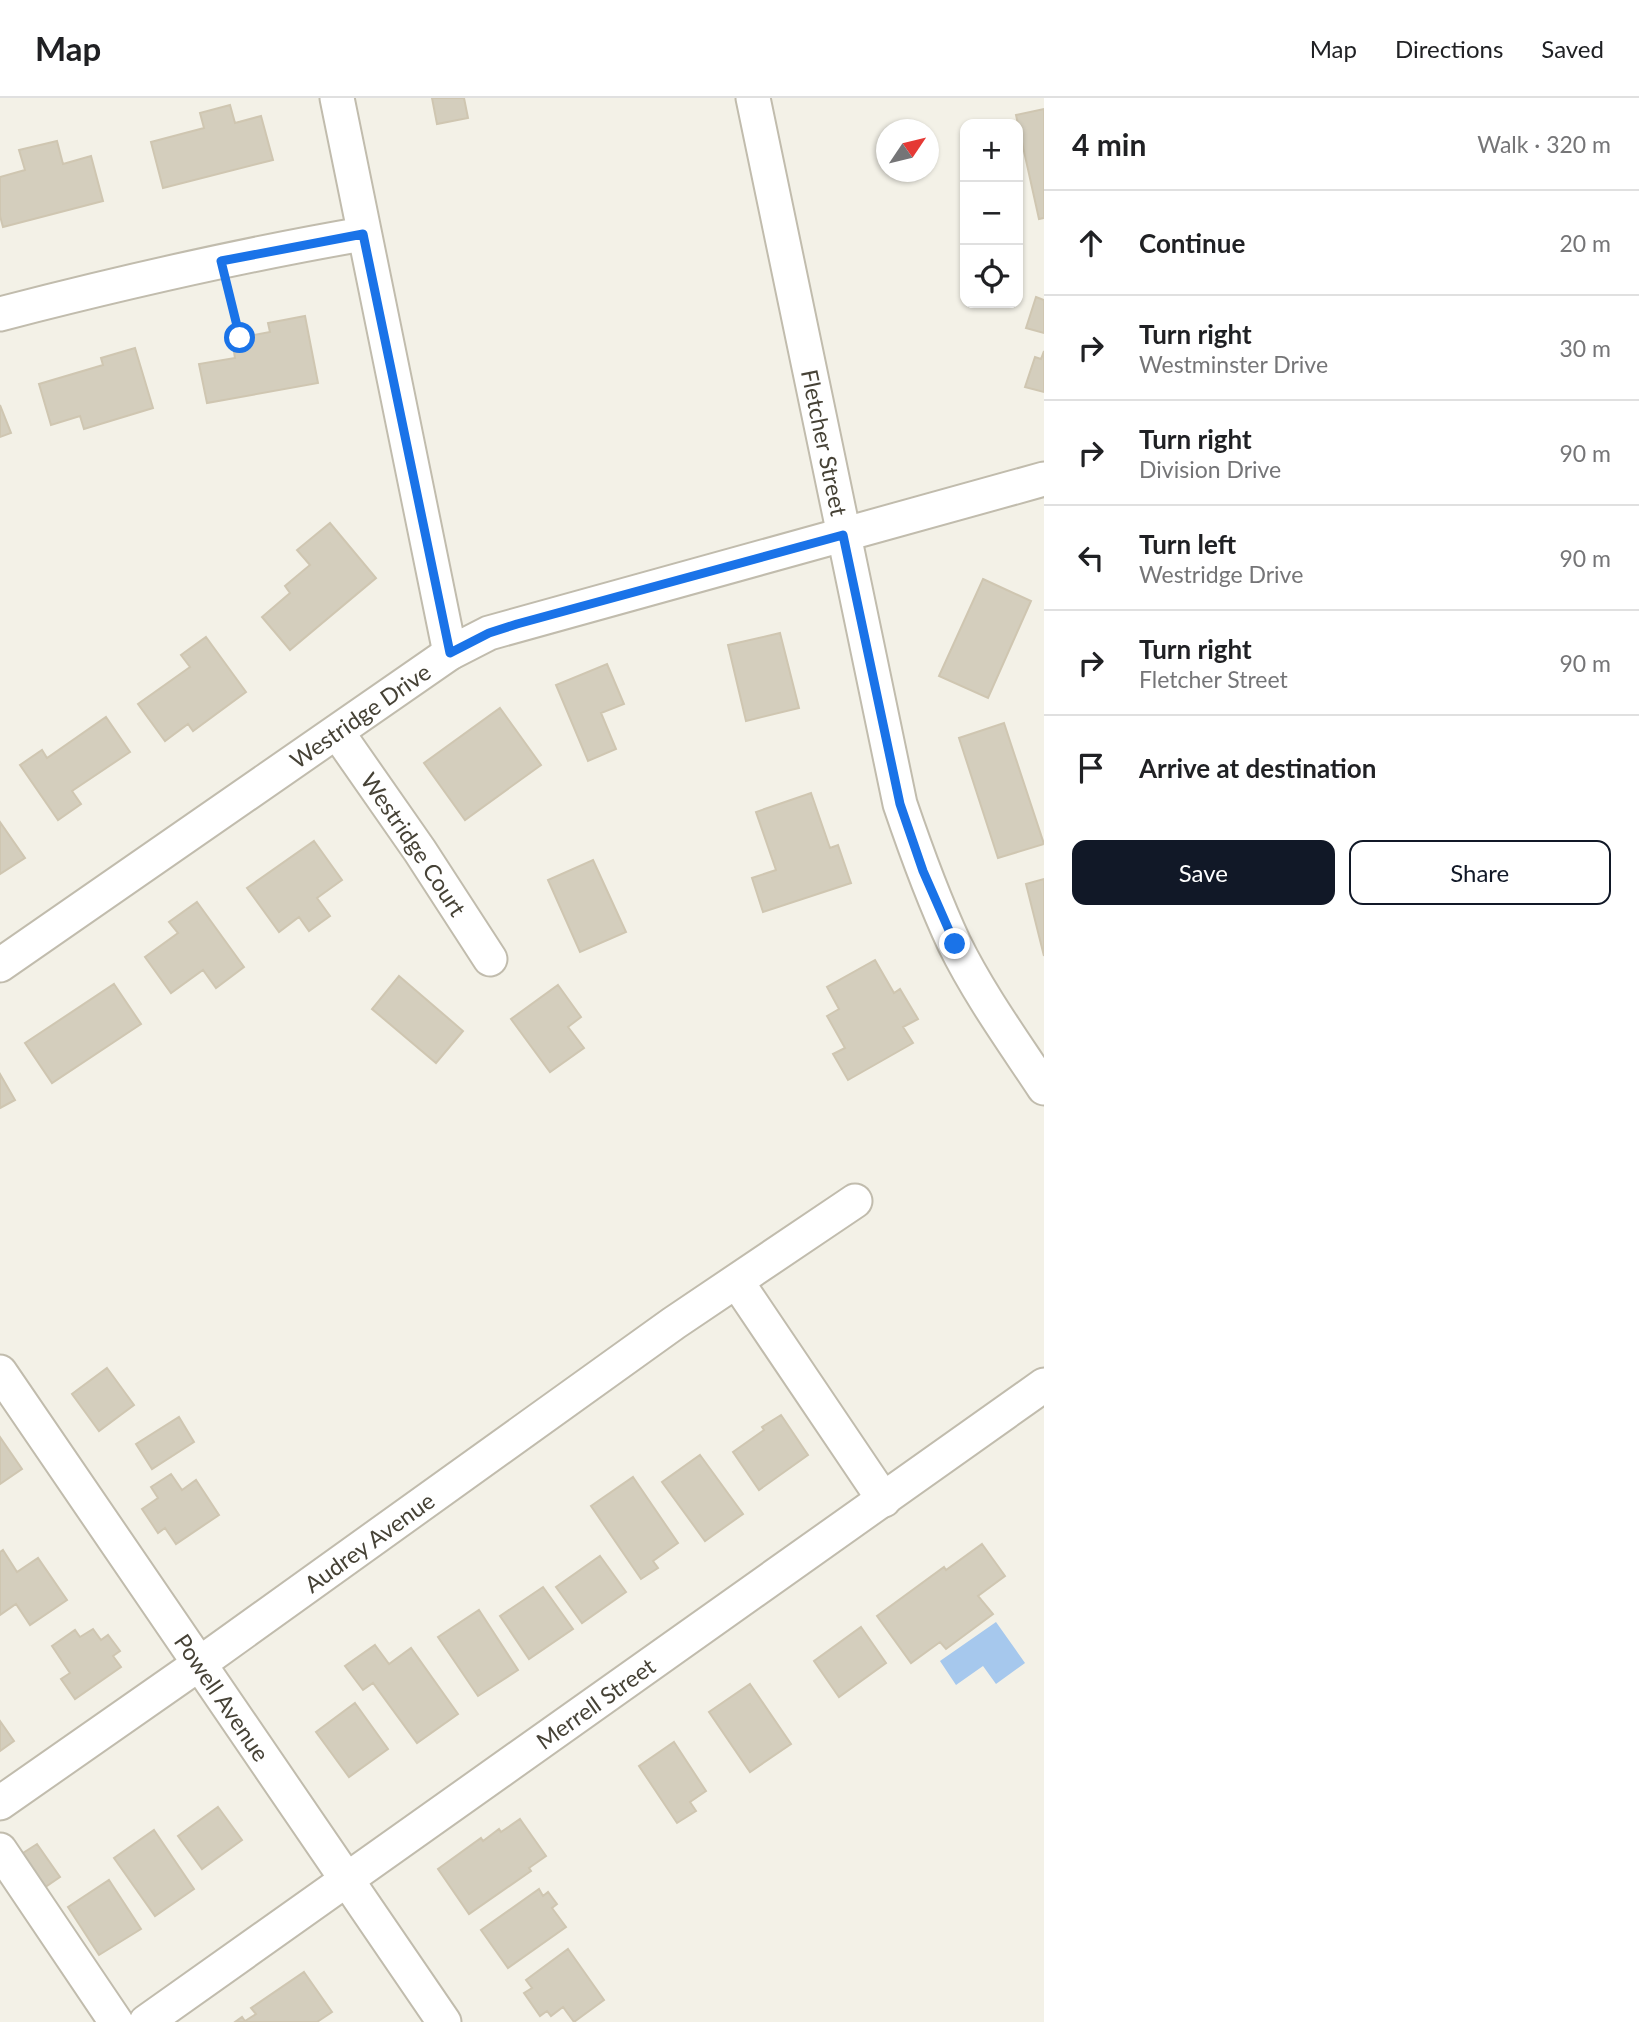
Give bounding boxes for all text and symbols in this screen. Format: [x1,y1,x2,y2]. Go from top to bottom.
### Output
text: Map [35,28,101,68]
text: Map [1310,34,1357,63]
text: Directions [1395,34,1503,63]
text: Saved [1541,34,1604,63]
north arrow [876,119,939,182]
map controls [960,119,1023,308]
button: + [960,119,1023,182]
text: 4 min [1072,126,1146,162]
text: Walk · 320 m [1477,130,1611,158]
button: − [960,182,1023,245]
icon: ahead [1072,224,1110,262]
text: Continue [1139,227,1245,259]
text: 20 m [1560,229,1611,257]
button: locate [960,245,1023,308]
text: Turn right [1139,318,1252,350]
route start [224,322,255,353]
icon: right [1072,329,1110,367]
text: 30 m [1560,334,1611,362]
text: Westminster Drive [1139,350,1328,378]
street label: Fletcher Street [796,367,854,519]
text: Turn right [1139,423,1252,455]
icon: right [1072,434,1110,472]
text: 90 m [1560,439,1611,467]
text: Division Drive [1139,455,1281,483]
text: Turn left [1139,528,1236,560]
icon: left [1072,539,1110,577]
text: 90 m [1560,544,1611,572]
text: Westridge Drive [1139,560,1303,588]
text: Turn right [1139,633,1252,665]
icon: right [1072,644,1110,682]
text: 90 m [1560,649,1611,677]
street label: Westridge Drive [284,657,435,774]
text: Fletcher Street [1139,665,1288,693]
icon: arrive [1072,749,1110,787]
text: Arrive at destination [1139,752,1376,784]
street label: Westridge Court [356,767,473,922]
button: Save [1072,840,1335,905]
button: Share [1349,840,1611,905]
route end [939,928,970,959]
street label: Audrey Avenue [299,1486,439,1598]
street label: Powell Avenue [169,1628,276,1766]
street label: Merrell Street [531,1651,661,1755]

